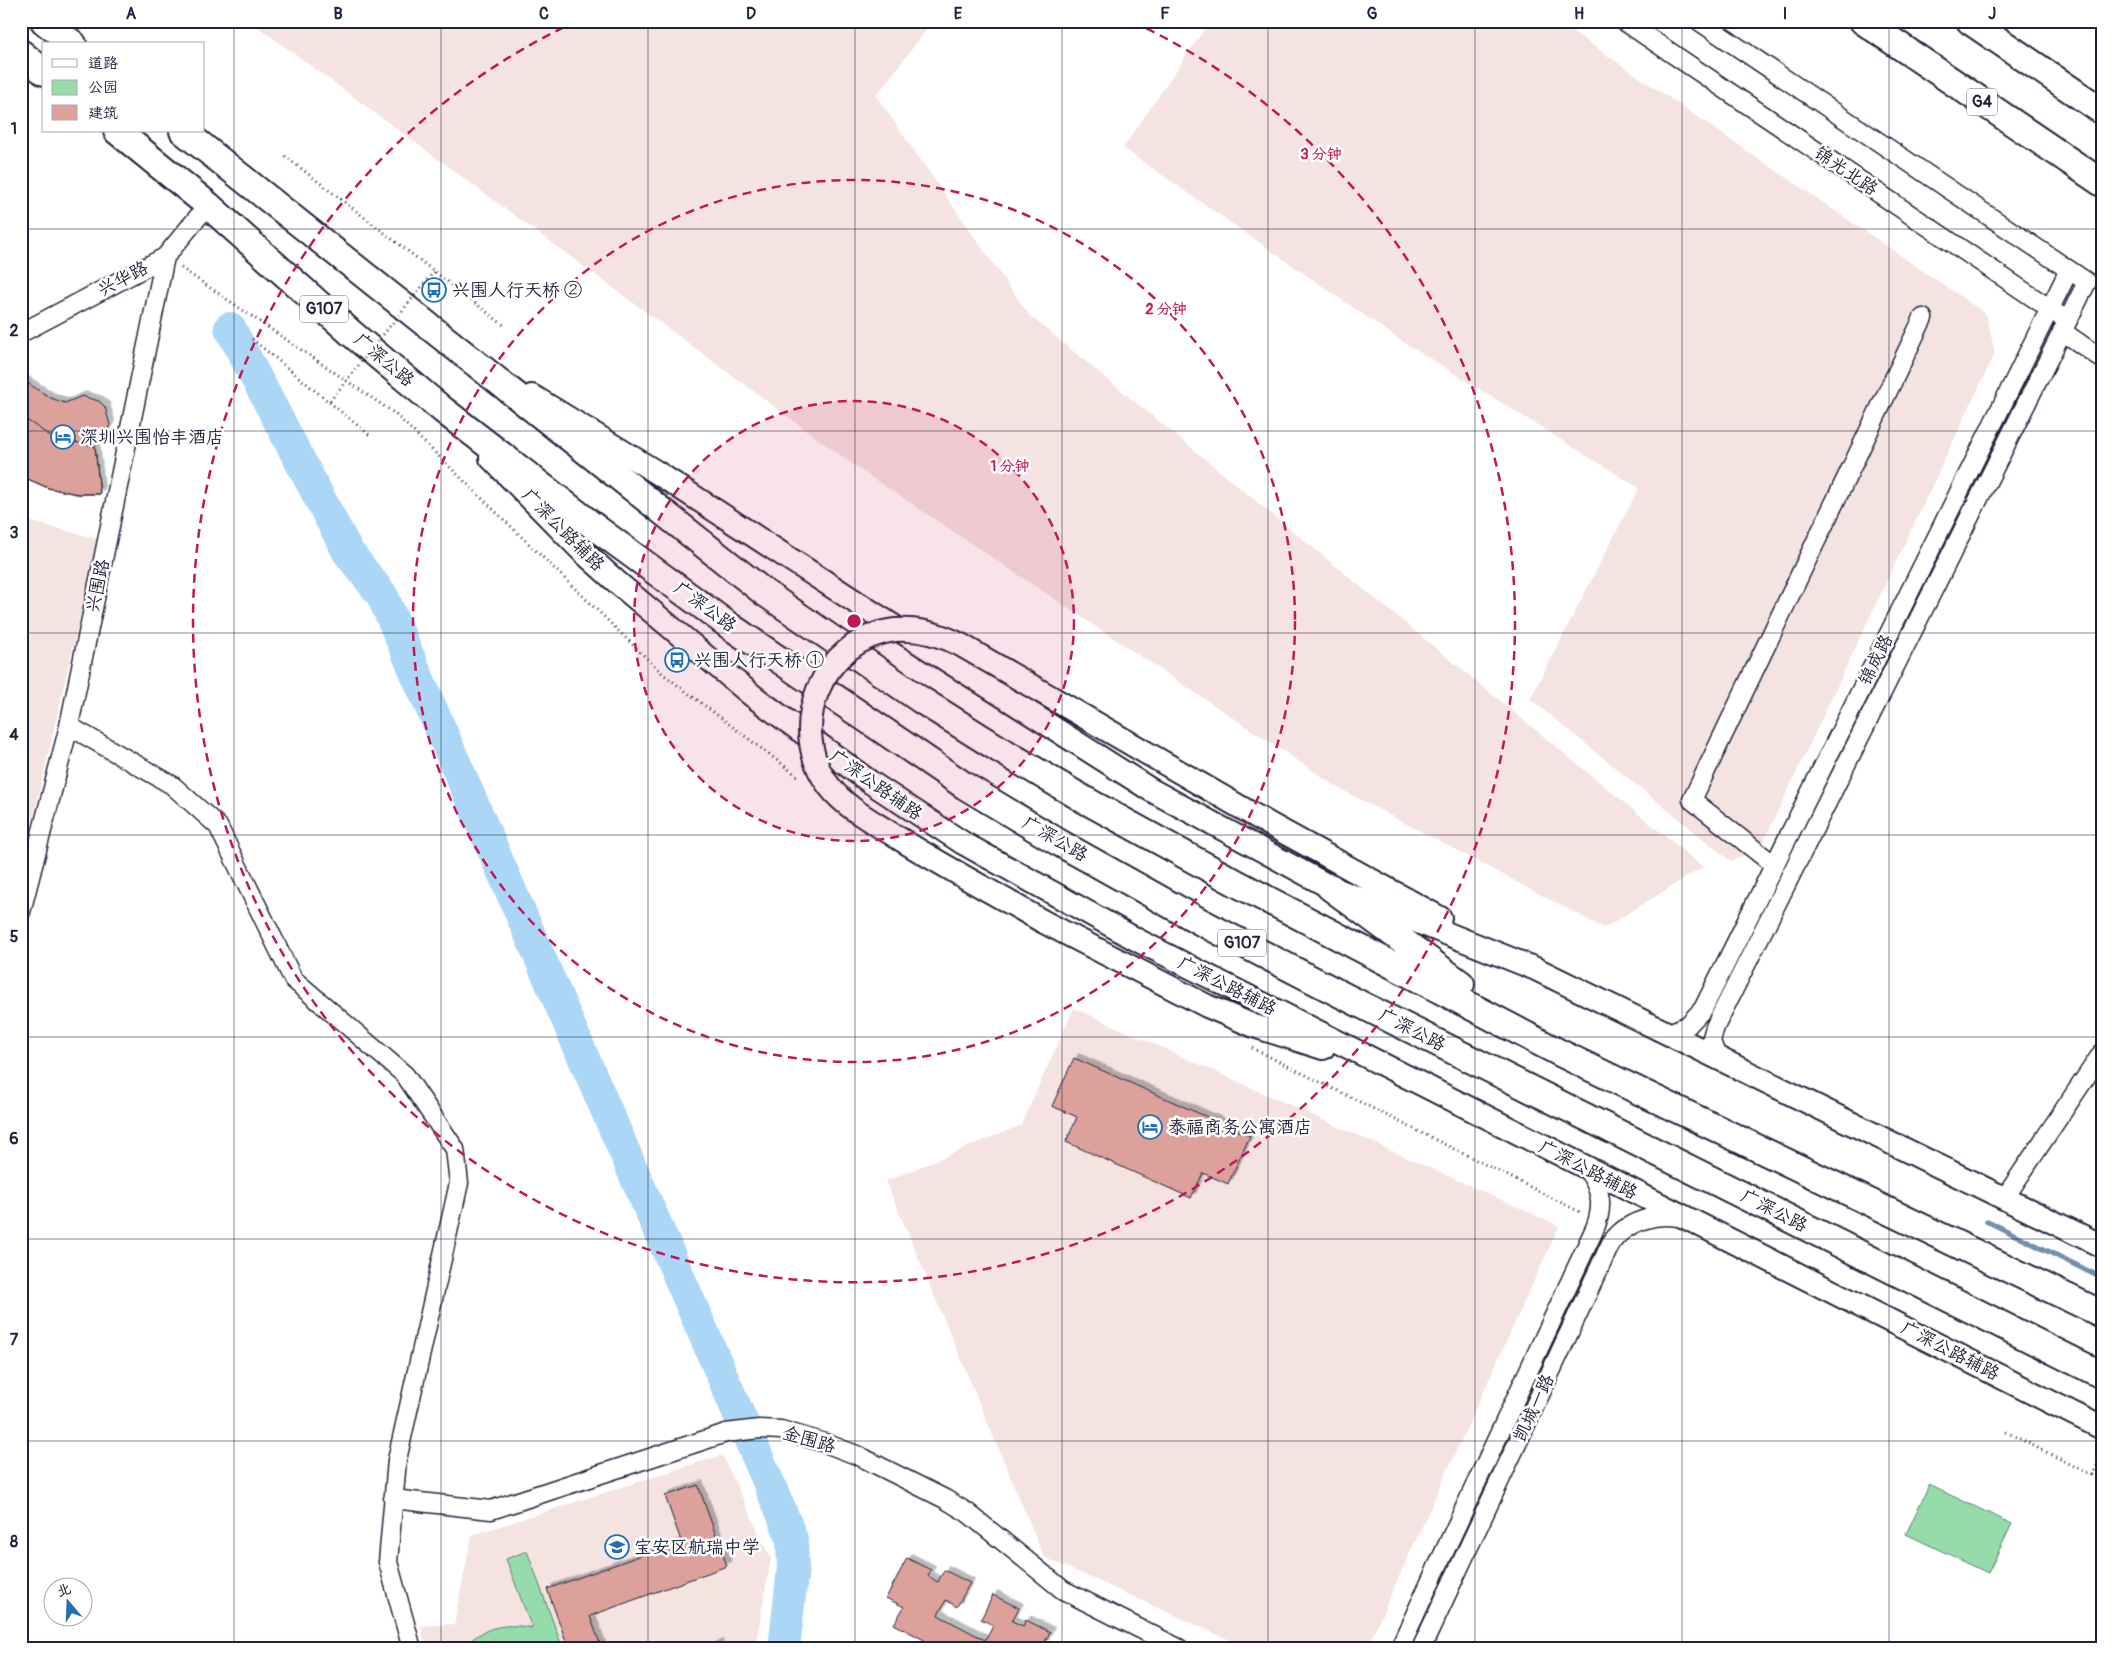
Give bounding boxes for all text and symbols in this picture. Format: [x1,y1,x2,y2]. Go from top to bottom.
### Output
text: A [126,4,137,24]
text: B [333,4,343,24]
text: C [539,4,549,24]
text: D [746,4,756,24]
text: E [954,4,963,24]
text: F [1160,4,1170,24]
text: G [1367,4,1378,24]
text: H [1574,4,1584,24]
text: I [1783,4,1787,24]
text: J [1988,4,1996,24]
legend [42,42,205,132]
text: 道路 [88,54,118,73]
text: 公园 [88,78,118,97]
road number: G4 [1967,88,1997,115]
text: 建筑 [88,104,118,123]
text: 1 [11,119,17,139]
street label: 锦光北路 [1810,141,1882,201]
text: 3 分钟 [1300,145,1342,164]
street label: 兴华路 [94,256,152,302]
bus stop icon: 兴围人行天桥 ② [421,277,447,303]
place label: 兴围人行天桥 ② [452,279,582,302]
road number: G107 [300,296,348,322]
text: 2 分钟 [1145,300,1187,319]
text: 2 [10,321,19,341]
street label: 广深公路 [349,328,419,392]
hotel icon: 深圳兴围怡丰酒店 [50,424,76,450]
place label: 深圳兴围怡丰酒店 [80,426,224,449]
text: 1 分钟 [990,457,1030,476]
street label: 广深公路辅路 [517,484,609,576]
text: 3 [10,523,19,543]
street label: 兴围路 [81,557,115,615]
street label: 广深公路 [669,577,741,637]
centre of rings [845,612,863,630]
street label: 锦成路 [1854,631,1898,689]
bus stop icon: 兴围人行天桥 ① [664,647,690,673]
place label: 兴围人行天桥 ① [694,649,824,672]
text: 4 [9,725,19,745]
street label: 广深公路辅路 [825,745,927,825]
street label: 广深公路 [1018,811,1092,867]
text: 5 [10,927,19,947]
road number: G107 [1218,930,1266,956]
street label: 广深公路辅路 [1174,951,1280,1021]
street label: 广深公路 [1375,1003,1449,1057]
hotel icon: 泰福商务公寓酒店 [1137,1114,1163,1140]
place label: 泰福商务公寓酒店 [1168,1116,1312,1139]
text: 6 [9,1129,19,1149]
street label: 广深公路辅路 [1535,1135,1641,1205]
street label: 广深公路 [1737,1184,1811,1238]
street label: 广深公路辅路 [1897,1316,2003,1386]
text: 7 [10,1330,19,1350]
street label: 凯城一路 [1508,1371,1560,1445]
street label: 金围路 [780,1422,838,1458]
text: 8 [10,1532,18,1552]
school or university icon: 宝安区航瑞中学 [604,1534,630,1560]
place label: 宝安区航瑞中学 [634,1536,760,1559]
north arrow [42,1578,92,1628]
text: 北 [55,1580,73,1600]

